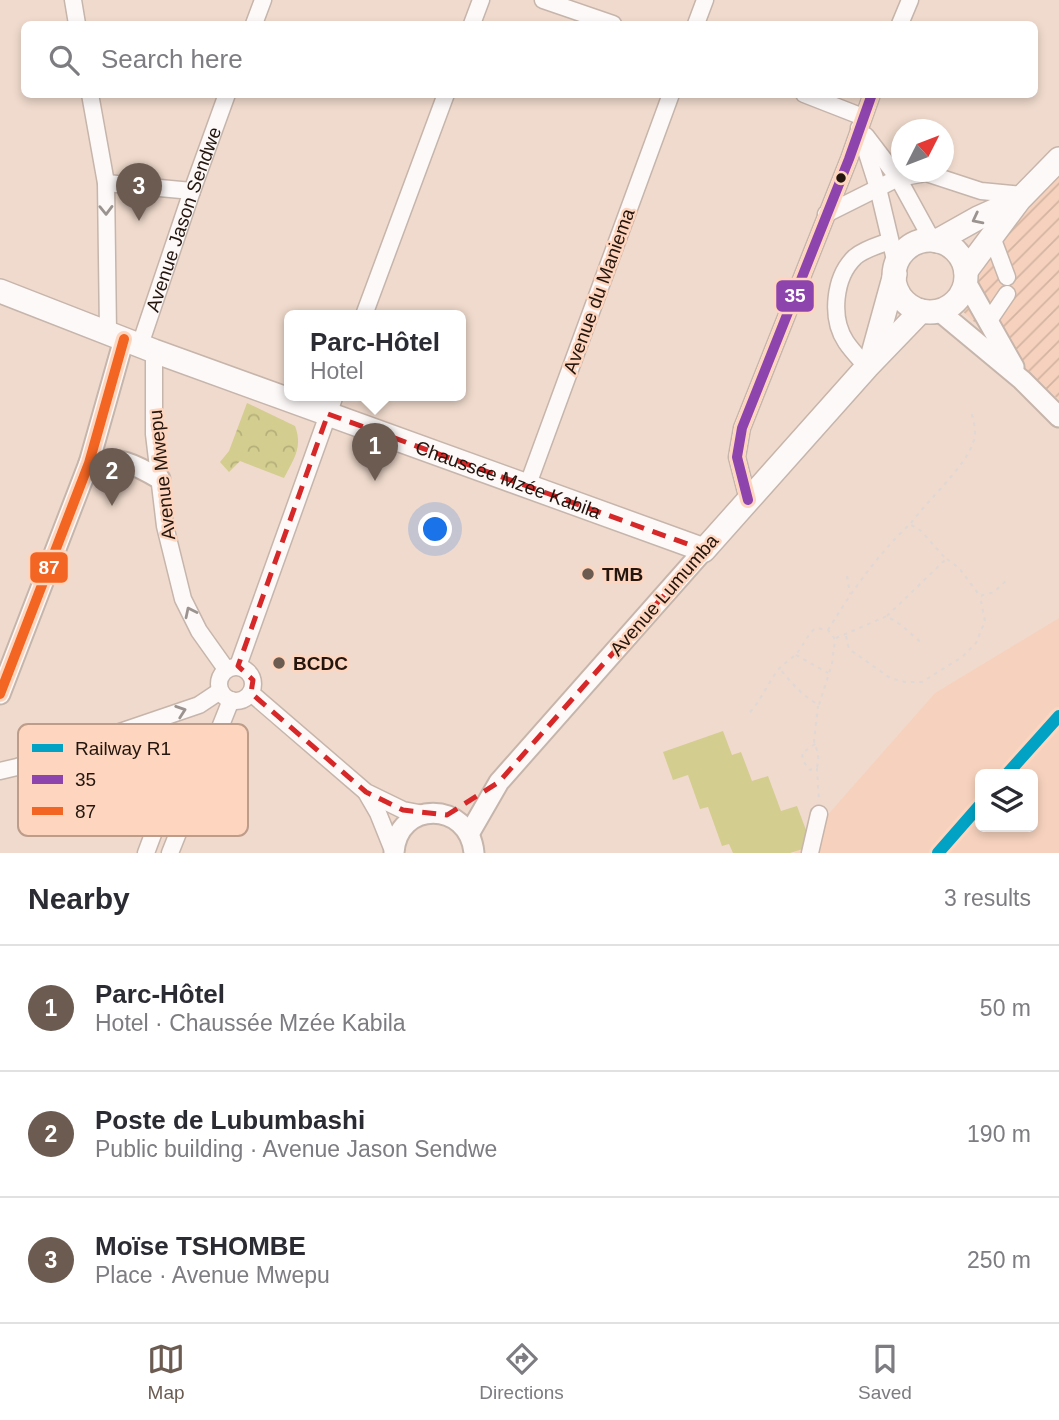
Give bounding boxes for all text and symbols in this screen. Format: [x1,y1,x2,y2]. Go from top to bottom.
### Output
search box [21,21,1038,98]
icon: search [45,41,83,79]
text: Search here [101,44,243,74]
north arrow [891,119,954,182]
street label: Avenue Jason Sendwe [142,124,225,314]
pin: 3 [116,163,162,221]
unlabelled marker [834,171,848,185]
street label: Avenue du Maniema [559,205,639,376]
one-way arrow [98,206,114,216]
one-way arrow [972,210,984,224]
line badge: 35 [775,279,815,313]
text: 35 [784,285,806,306]
popup [284,310,466,401]
text: Parc-Hôtel [310,327,440,357]
text: Hotel [310,358,364,384]
street label: Avenue Mwepu [145,409,179,541]
pin: 1 [352,423,398,481]
street label: Chaussée Mzée Kabila [413,436,604,522]
pin: 2 [89,448,135,506]
your location [418,512,452,546]
street label: Avenue Lumumba [606,530,723,660]
line badge: 87 [29,551,69,584]
text: 87 [38,557,60,578]
place label: TMB [602,564,643,585]
marker: TMB [580,566,596,582]
one-way arrow [184,607,198,619]
place label: BCDC [293,653,348,674]
marker: BCDC [271,655,287,671]
one-way arrow [174,705,187,719]
legend [18,724,248,836]
text: Railway R1 [75,738,171,759]
text: 35 [75,769,96,790]
map controls [975,769,1038,832]
button: layers [975,769,1038,832]
text: 87 [75,801,96,822]
text: Nearby [28,882,130,915]
text: 3 results [944,885,1031,911]
text: Parc-Hôtel [95,979,225,1009]
text: 1 [45,995,57,1021]
text: 50 m [980,995,1031,1021]
text: Hotel · Chaussée Mzée Kabila [95,1010,406,1036]
text: Poste de Lubumbashi [95,1105,365,1135]
text: 2 [45,1121,57,1147]
text: 190 m [967,1121,1031,1147]
text: Public building · Avenue Jason Sendwe [95,1136,497,1162]
text: Moïse TSHOMBE [95,1231,306,1261]
text: 3 [45,1247,57,1273]
text: 250 m [967,1247,1031,1273]
text: Place · Avenue Mwepu [95,1262,330,1288]
tab: Map [147,1340,185,1404]
tab: Directions [479,1340,564,1404]
tab: Saved [858,1340,912,1404]

